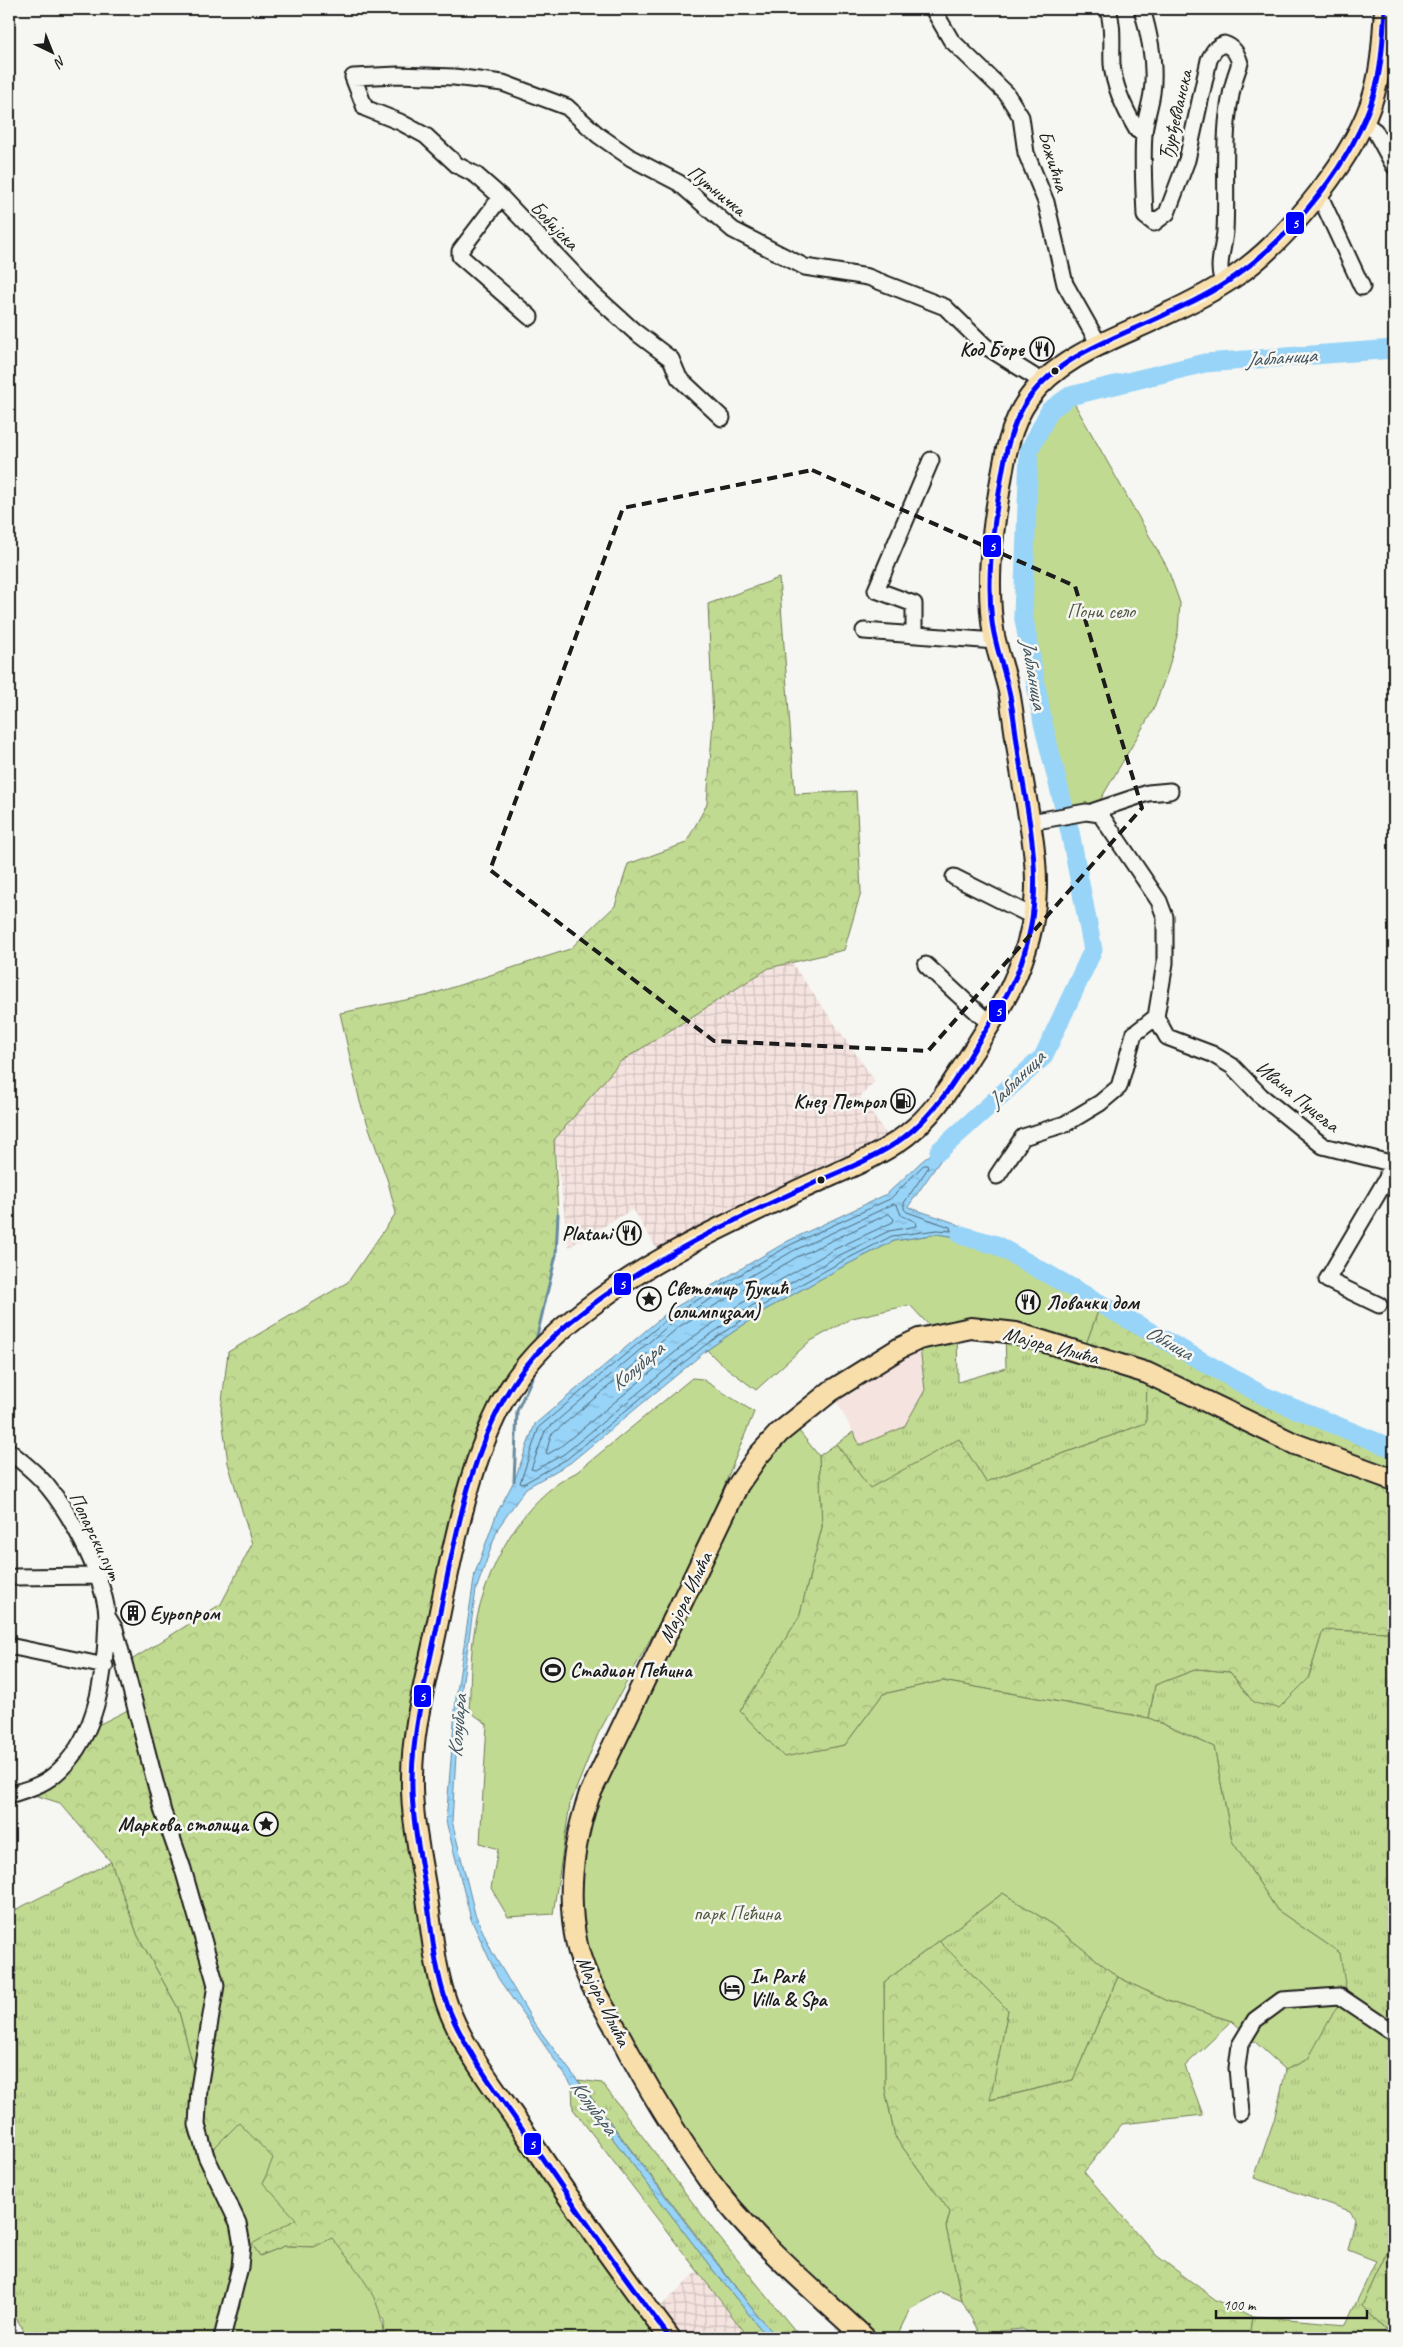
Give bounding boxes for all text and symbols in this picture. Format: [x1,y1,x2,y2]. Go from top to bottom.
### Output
north arrow [28,28,78,78]
text: N [50,52,69,72]
street label: Ђурђевданска [1153,66,1199,163]
street label: Божићна [1032,128,1075,196]
street label: Путничка [682,159,752,223]
street label: Бобијска [525,195,585,256]
line badge: 5 [1285,211,1305,235]
text: 5 [1292,215,1300,232]
restaurant icon: Код Боре [1029,336,1055,362]
place label: Код Боре [960,337,1025,362]
water label: Јабланица [1243,341,1319,373]
unlabelled marker [1050,366,1060,376]
line badge: 5 [982,534,1002,558]
text: 5 [989,538,997,555]
park label: Пони село [1067,599,1136,624]
water label: Јабланица [1015,635,1053,713]
line badge: 5 [988,999,1007,1023]
text: 5 [995,1003,1003,1020]
water label: Јабланица [980,1044,1051,1115]
street label: Ивана Пуцеља [1251,1055,1346,1139]
fuel station icon: Кнез Петрол [890,1088,916,1114]
place label: Кнез Петрол [793,1089,887,1115]
unlabelled marker [816,1175,826,1185]
restaurant icon: Platani [616,1220,642,1246]
place label: Platani [562,1221,615,1246]
line badge: 5 [613,1272,632,1296]
text: 5 [619,1276,627,1293]
place label: Светомир Ђукић (олимпизам) [666,1276,789,1325]
place icon: Светомир Ђукић (олимпизам) [636,1286,662,1312]
restaurant icon: Ловачки дом [1015,1289,1041,1315]
place label: Ловачки дом [1046,1290,1140,1315]
water label: Обница [1141,1319,1199,1367]
street label: Мајора Илића [1000,1321,1102,1371]
water label: Колубара [605,1335,671,1396]
street label: Попарски пут [63,1488,128,1585]
street label: Мајора Илића [653,1547,719,1647]
building icon: Еуропром [120,1600,146,1626]
place label: Еуропром [150,1601,221,1626]
sports icon: Стадион Пећина [540,1657,566,1683]
place label: Стадион Пећина [570,1658,693,1683]
line badge: 5 [413,1684,432,1708]
text: 5 [419,1688,427,1705]
water label: Колубара [441,1692,473,1758]
place icon: Маркова столица [253,1811,279,1837]
place label: Маркова столица [118,1812,250,1837]
park label: парк Пећина [693,1901,783,1926]
street label: Мајора Илића [571,1952,637,2052]
place label: In Park Villa & Spa [750,1964,828,2012]
hotel icon: In Park Villa & Spa [719,1975,745,2001]
water label: Колубара [565,2074,624,2141]
line badge: 5 [523,2132,542,2156]
text: 5 [529,2136,537,2153]
scale bar [1216,2287,1367,2319]
text: 100 m [1223,2296,1257,2315]

